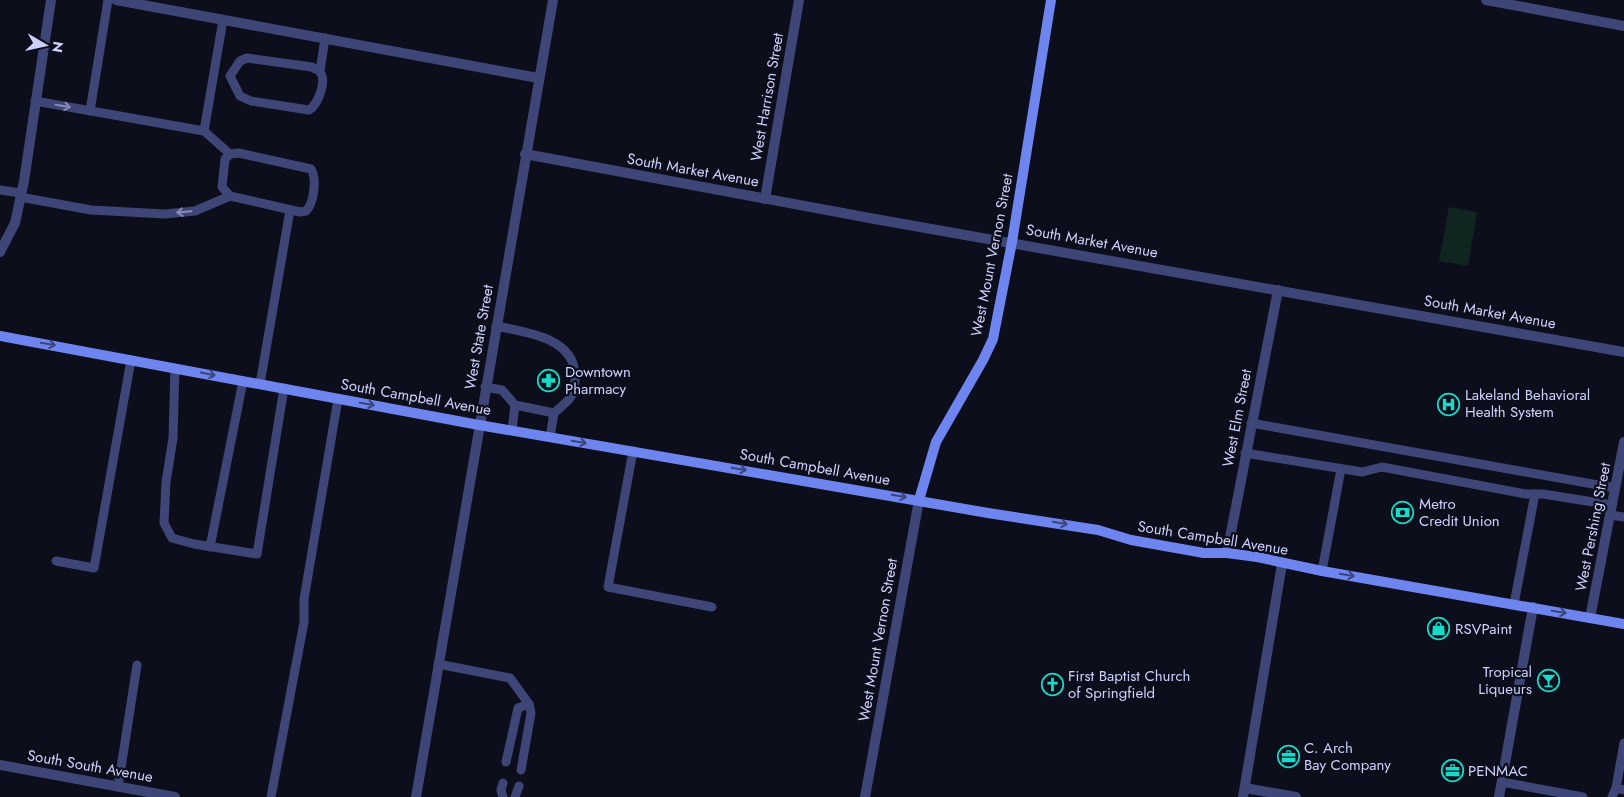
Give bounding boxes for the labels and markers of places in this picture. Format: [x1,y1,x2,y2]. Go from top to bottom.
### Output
place label: Downtown Pharmacy [565,361,631,400]
pharmacy icon: Downtown Pharmacy [537,369,561,393]
place label: Lakeland Behavioral Health System [1465,384,1590,423]
hospital icon: Lakeland Behavioral Health System [1437,392,1461,416]
place label: Metro Credit Union [1419,493,1500,532]
bank icon: Metro Credit Union [1391,501,1415,525]
shop icon: RSVPaint [1427,617,1451,641]
place label: RSVPaint [1455,618,1512,640]
place label: Tropical Liqueurs [1478,661,1532,700]
place label: First Baptist Church of Springfield [1068,665,1190,704]
bar icon: Tropical Liqueurs [1536,669,1560,693]
church icon: First Baptist Church of Springfield [1040,673,1064,697]
place label: C. Arch Bay Company [1304,737,1391,776]
office icon: C. Arch Bay Company [1276,745,1300,769]
office icon: PENMAC [1440,759,1464,783]
place label: PENMAC [1468,760,1528,782]

